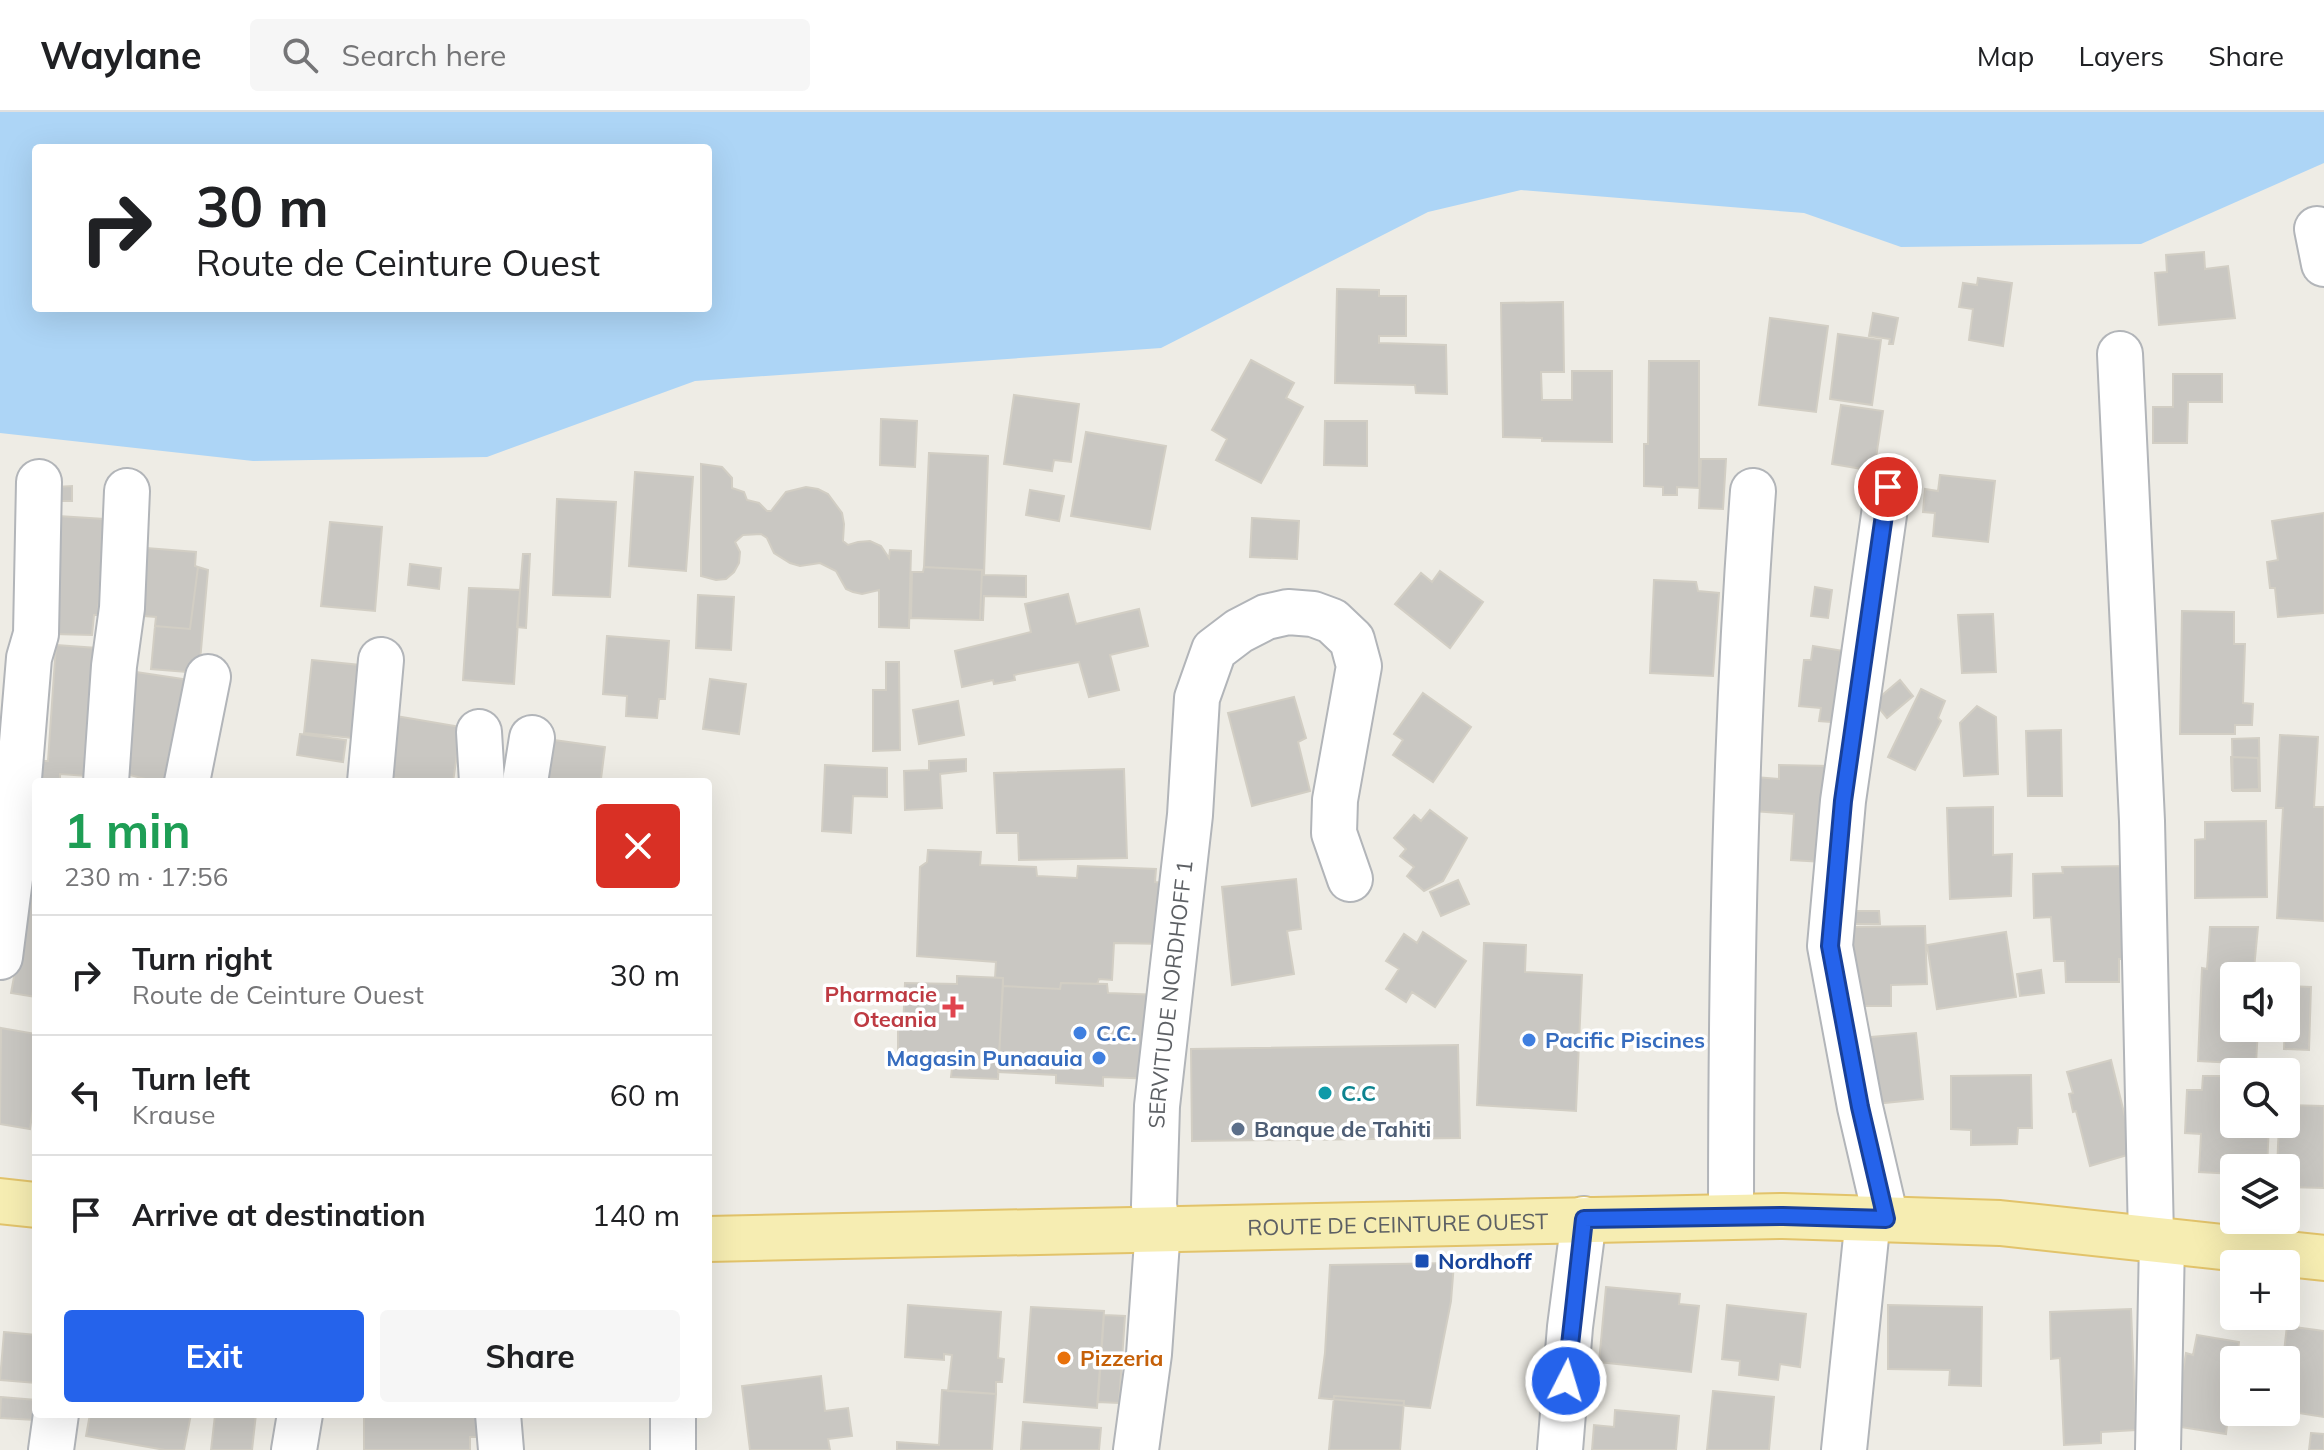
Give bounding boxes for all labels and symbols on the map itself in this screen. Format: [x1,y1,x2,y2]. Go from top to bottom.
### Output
pin [1854,453,1922,521]
street label: SERVITUDE NORDHOFF 1 [1142,859,1199,1129]
place label: Pharmacie Oteania [824,980,937,1033]
marker: Pharmacie Oteania [944,998,962,1016]
place label: C.C. [1096,1019,1137,1047]
marker: C.C. [1071,1024,1089,1042]
place label: Pacific Piscines [1545,1026,1705,1054]
marker: Pacific Piscines [1520,1031,1538,1049]
place label: Magasin Punaauia [886,1044,1083,1072]
marker: Magasin Punaauia [1090,1049,1108,1067]
place label: C.C [1341,1079,1376,1107]
marker: C.C [1316,1084,1334,1102]
place label: Banque de Tahiti [1254,1115,1431,1143]
marker: Banque de Tahiti [1229,1120,1247,1138]
street label: ROUTE DE CEINTURE OUEST [1247,1207,1549,1241]
place label: Nordhoff [1438,1247,1533,1275]
marker: Nordhoff [1413,1252,1431,1270]
position arrow [1524,1339,1608,1423]
place label: Pizzeria [1080,1344,1163,1372]
marker: Pizzeria [1055,1349,1073,1367]

